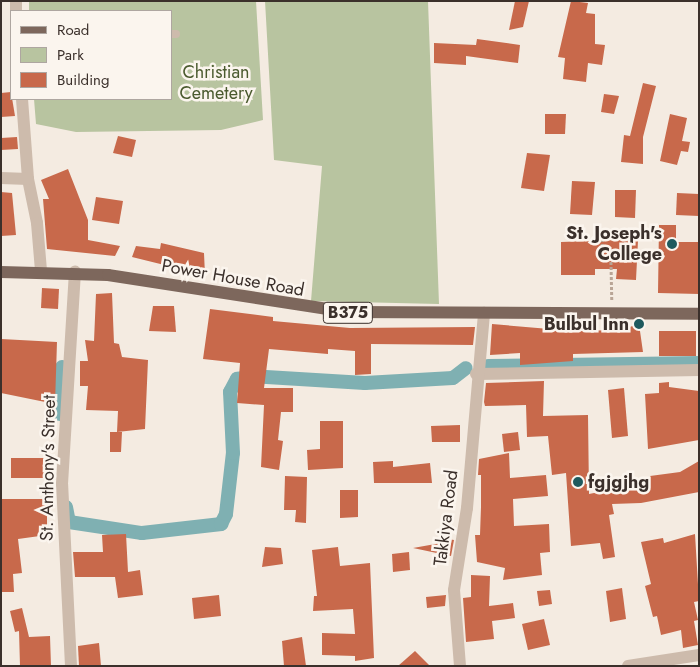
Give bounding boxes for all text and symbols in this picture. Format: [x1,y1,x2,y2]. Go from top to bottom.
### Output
legend [10,10,172,100]
text: Road [57,19,89,41]
text: Park [57,44,84,66]
park label: Christian Cemetery [179,62,253,104]
text: Building [57,69,109,91]
place label: St. Joseph's College [566,223,662,266]
marker: St. Joseph's College [666,238,678,250]
street label: Power House Road [160,255,306,301]
road number: B375 [322,300,374,326]
place label: Bulbul Inn [544,313,629,335]
marker: Bulbul Inn [633,318,645,330]
street label: St. Anthony's Street [36,395,60,541]
street label: Takkiya Road [429,469,463,567]
place label: fgjgjhg [588,471,649,493]
marker: fgjgjhg [572,476,584,488]

